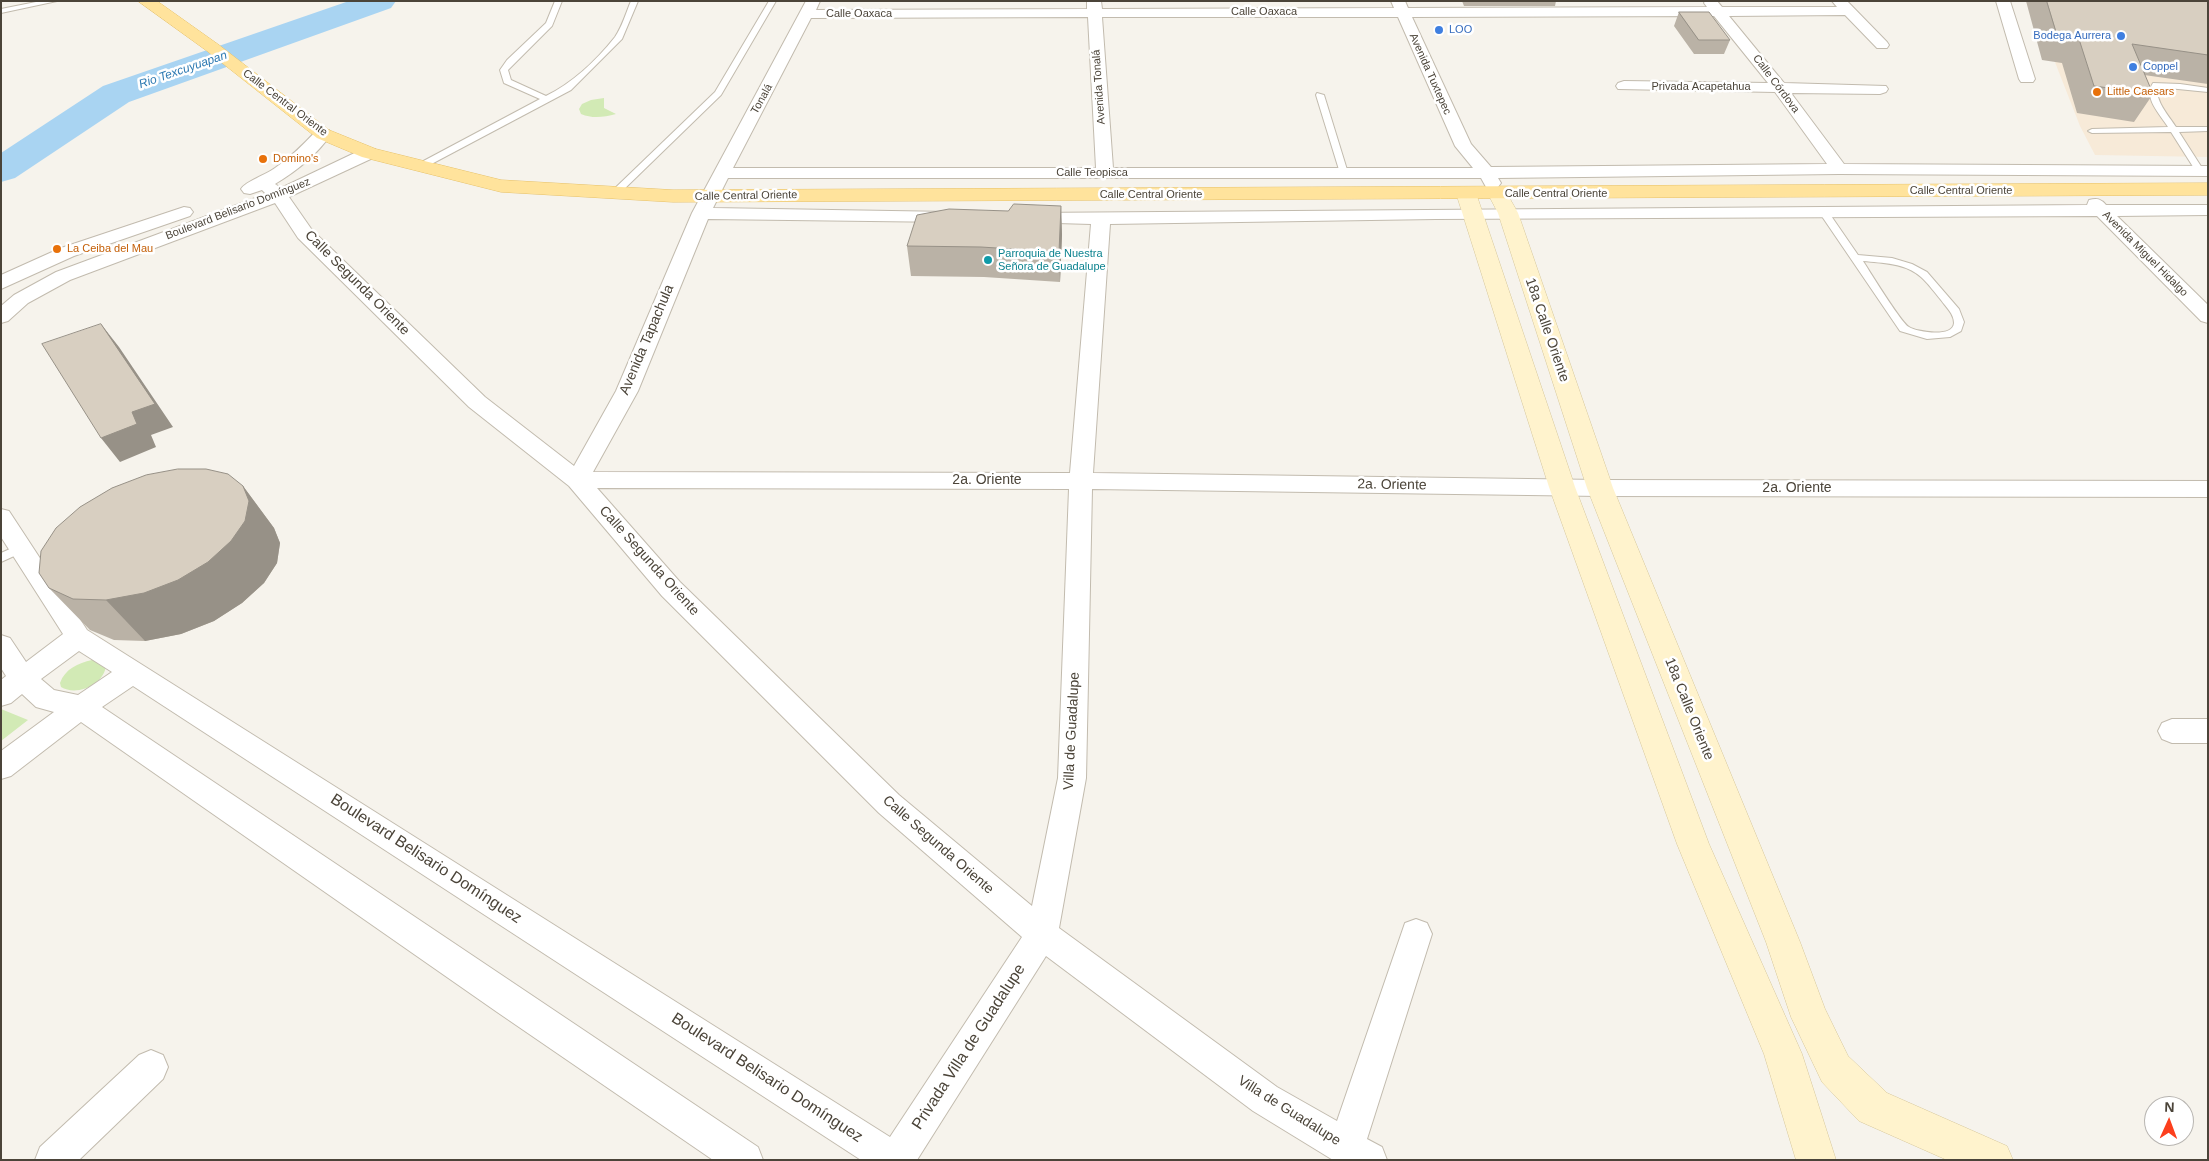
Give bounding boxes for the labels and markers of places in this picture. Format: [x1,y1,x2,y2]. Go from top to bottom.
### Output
place label: LOO [1449,23,1472,37]
marker: LOO [1433,24,1445,36]
place label: Bodega Aurrera [2033,29,2111,43]
marker: Bodega Aurrera [2115,30,2127,42]
place label: Coppel [2143,60,2178,74]
marker: Coppel [2127,61,2139,73]
place label: Little Caesars [2107,85,2174,99]
marker: Little Caesars [2091,86,2103,98]
place label: Domino's [273,152,319,166]
marker: Domino's [257,153,269,165]
place label: La Ceiba del Mau [67,242,153,256]
marker: La Ceiba del Mau [51,243,63,255]
place label: Parroquia de Nuestra Señora de Guadalupe [998,247,1106,273]
marker: Parroquia de Nuestra Señora de Guadalupe [982,254,994,266]

